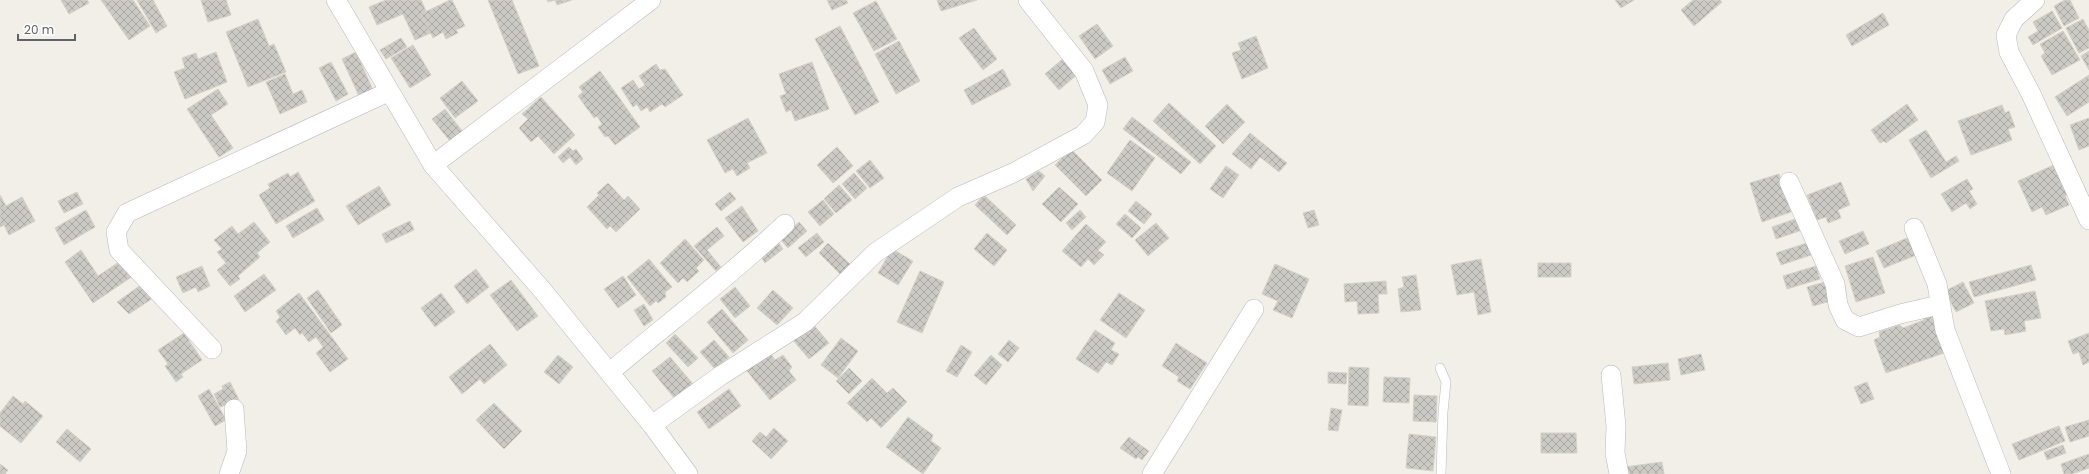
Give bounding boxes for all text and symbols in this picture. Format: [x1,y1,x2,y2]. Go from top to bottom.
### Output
scale bar [18,16,75,42]
text: 20 m [24,21,54,38]

